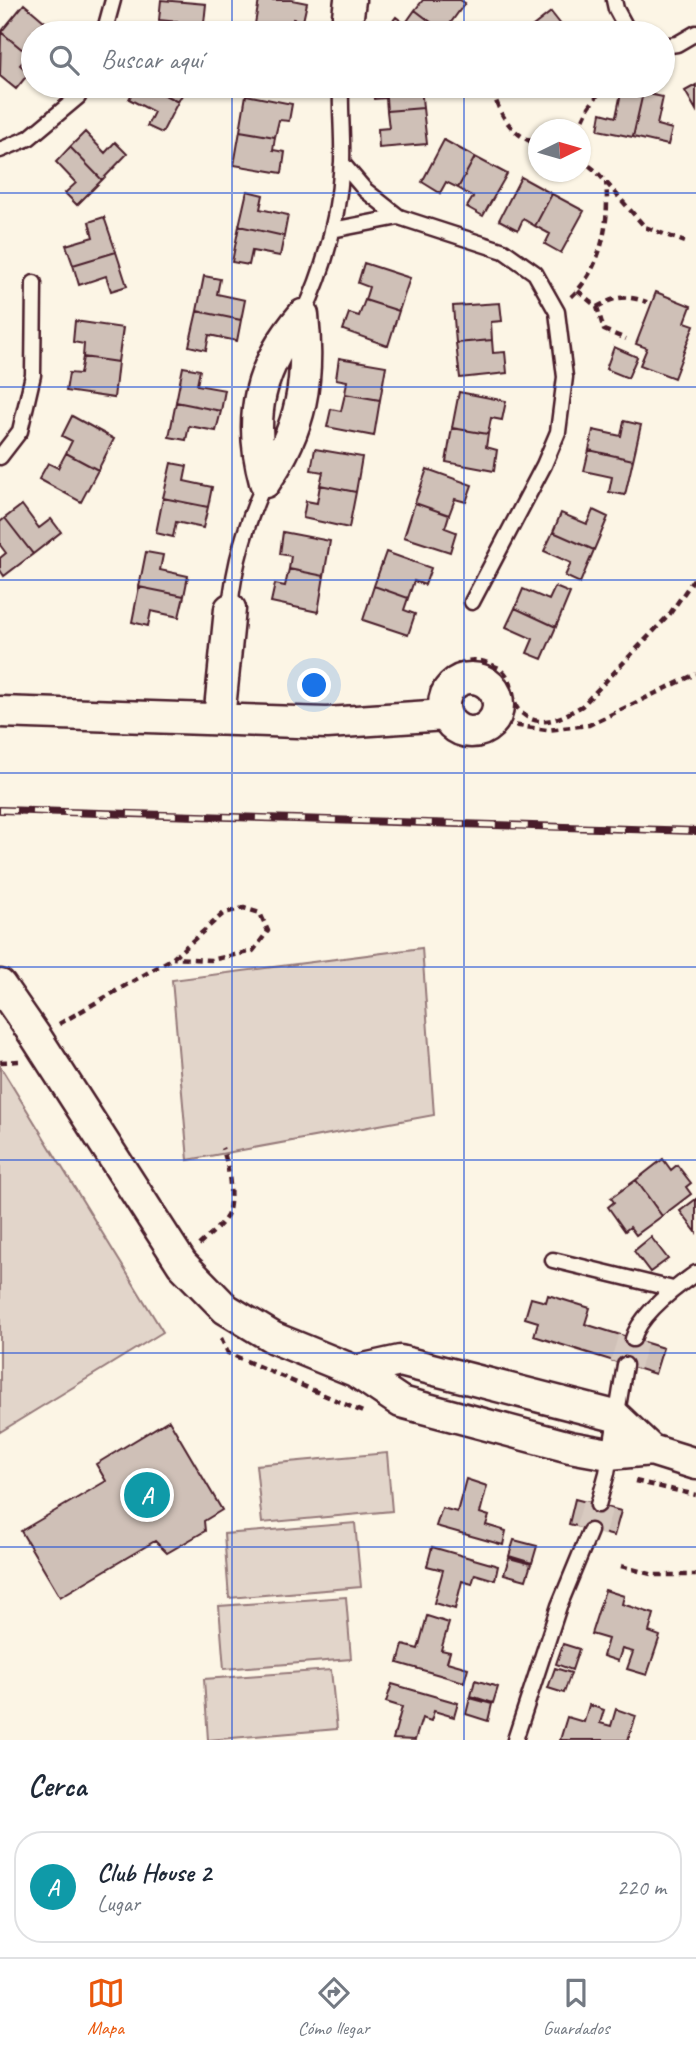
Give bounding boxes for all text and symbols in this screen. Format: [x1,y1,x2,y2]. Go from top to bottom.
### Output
search box [21,21,675,98]
icon: search [45,41,83,79]
text: Buscar aquí [101,43,203,76]
north arrow [528,119,591,182]
your location [297,668,331,702]
pin: A [124,1469,170,1521]
text: Cerca [28,1767,86,1805]
text: Club House 2 [97,1856,211,1889]
text: A [47,1873,59,1902]
text: 220 m [617,1873,666,1902]
text: Lugar [97,1889,140,1918]
tab: Mapa [87,1974,125,2040]
tab: Cómo llegar [298,1974,370,2040]
tab: Guardados [543,1974,609,2040]

